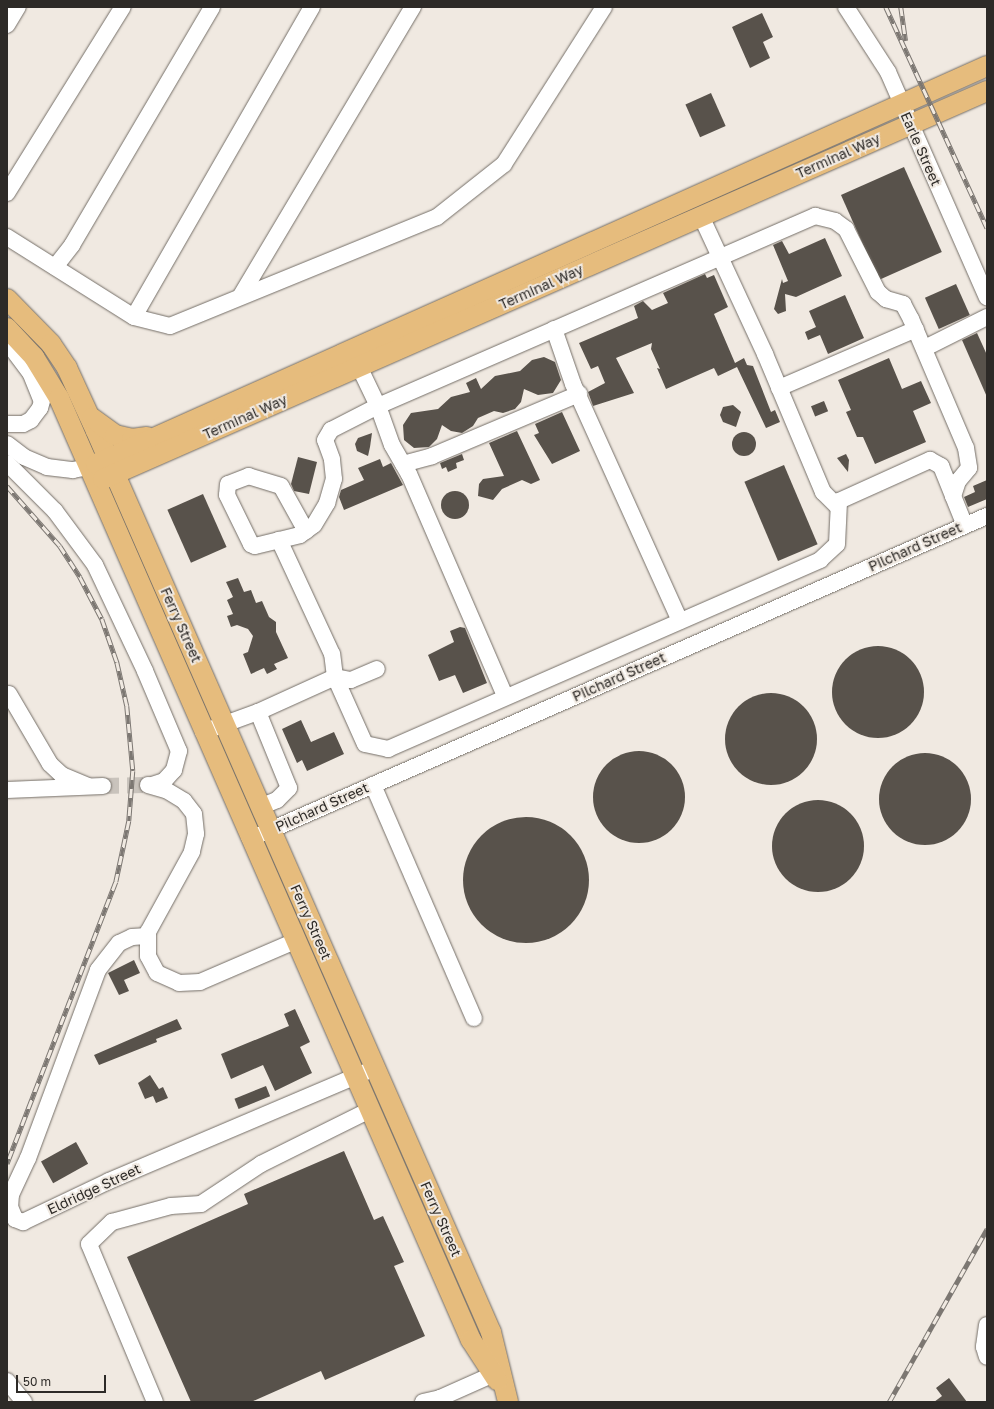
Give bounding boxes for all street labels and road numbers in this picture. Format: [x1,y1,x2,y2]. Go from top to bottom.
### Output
street label: Earle Street [897,109,945,189]
street label: Terminal Way [793,130,883,182]
street label: Terminal Way [496,261,586,313]
street label: Terminal Way [200,391,290,443]
street label: Pilchard Street [866,519,964,575]
street label: Ferry Street [157,585,205,665]
street label: Pilchard Street [570,649,668,705]
street label: Pilchard Street [273,779,371,835]
street label: Ferry Street [287,882,335,962]
street label: Eldridge Street [45,1160,143,1218]
street label: Ferry Street [417,1179,465,1259]

